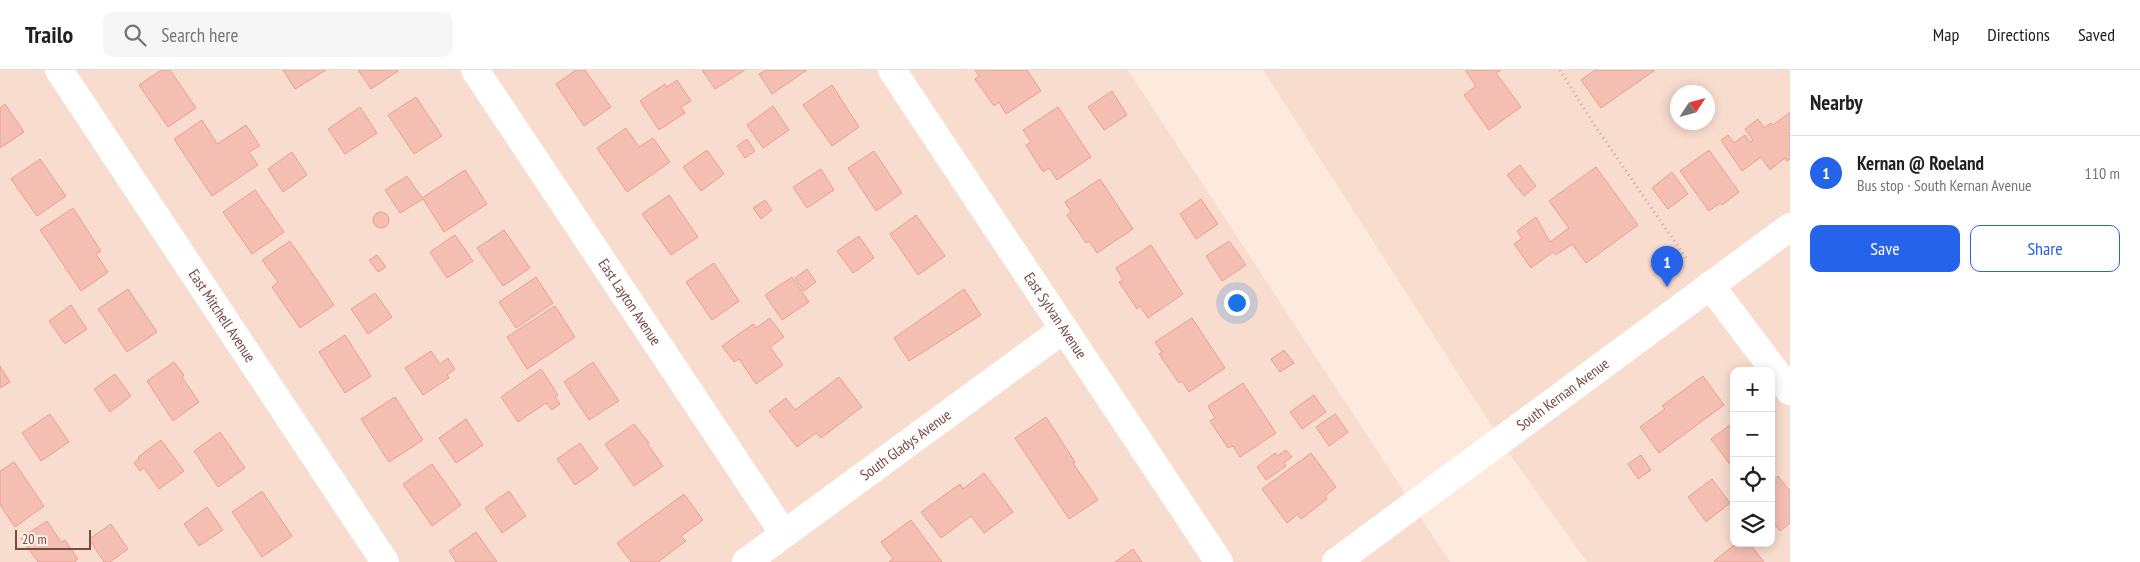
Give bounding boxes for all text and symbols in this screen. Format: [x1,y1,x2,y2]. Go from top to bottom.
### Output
search box [103,12,453,57]
text: Trailo [25,19,73,50]
icon: search [121,21,149,49]
text: Search here [161,23,238,47]
text: Map [1933,23,1959,46]
text: Directions [1987,23,2050,46]
text: Saved [2078,23,2115,46]
north arrow [1670,85,1715,130]
text: Nearby [1810,89,1863,116]
text: Kernan @ Roeland [1857,151,1984,175]
text: 1 [1822,163,1830,183]
text: 110 m [2085,163,2120,183]
text: Bus stop · South Kernan Avenue [1857,175,2032,195]
button: Save [1810,225,1960,272]
button: Share [1970,225,2120,272]
pin: 1 [1651,246,1683,287]
street label: East Layton Avenue [594,255,666,349]
street label: East Mitchell Avenue [185,266,260,366]
street label: East Sylvan Avenue [1020,269,1091,362]
your location [1224,290,1250,316]
street label: South Kernan Avenue [1513,354,1613,435]
map controls [1730,367,1775,547]
button: + [1730,367,1775,412]
street label: South Gladys Avenue [856,405,955,484]
button: − [1730,412,1775,457]
button: locate [1730,457,1775,502]
button: layers [1730,502,1775,547]
scale bar [15,527,91,550]
text: 20 m [22,530,47,548]

